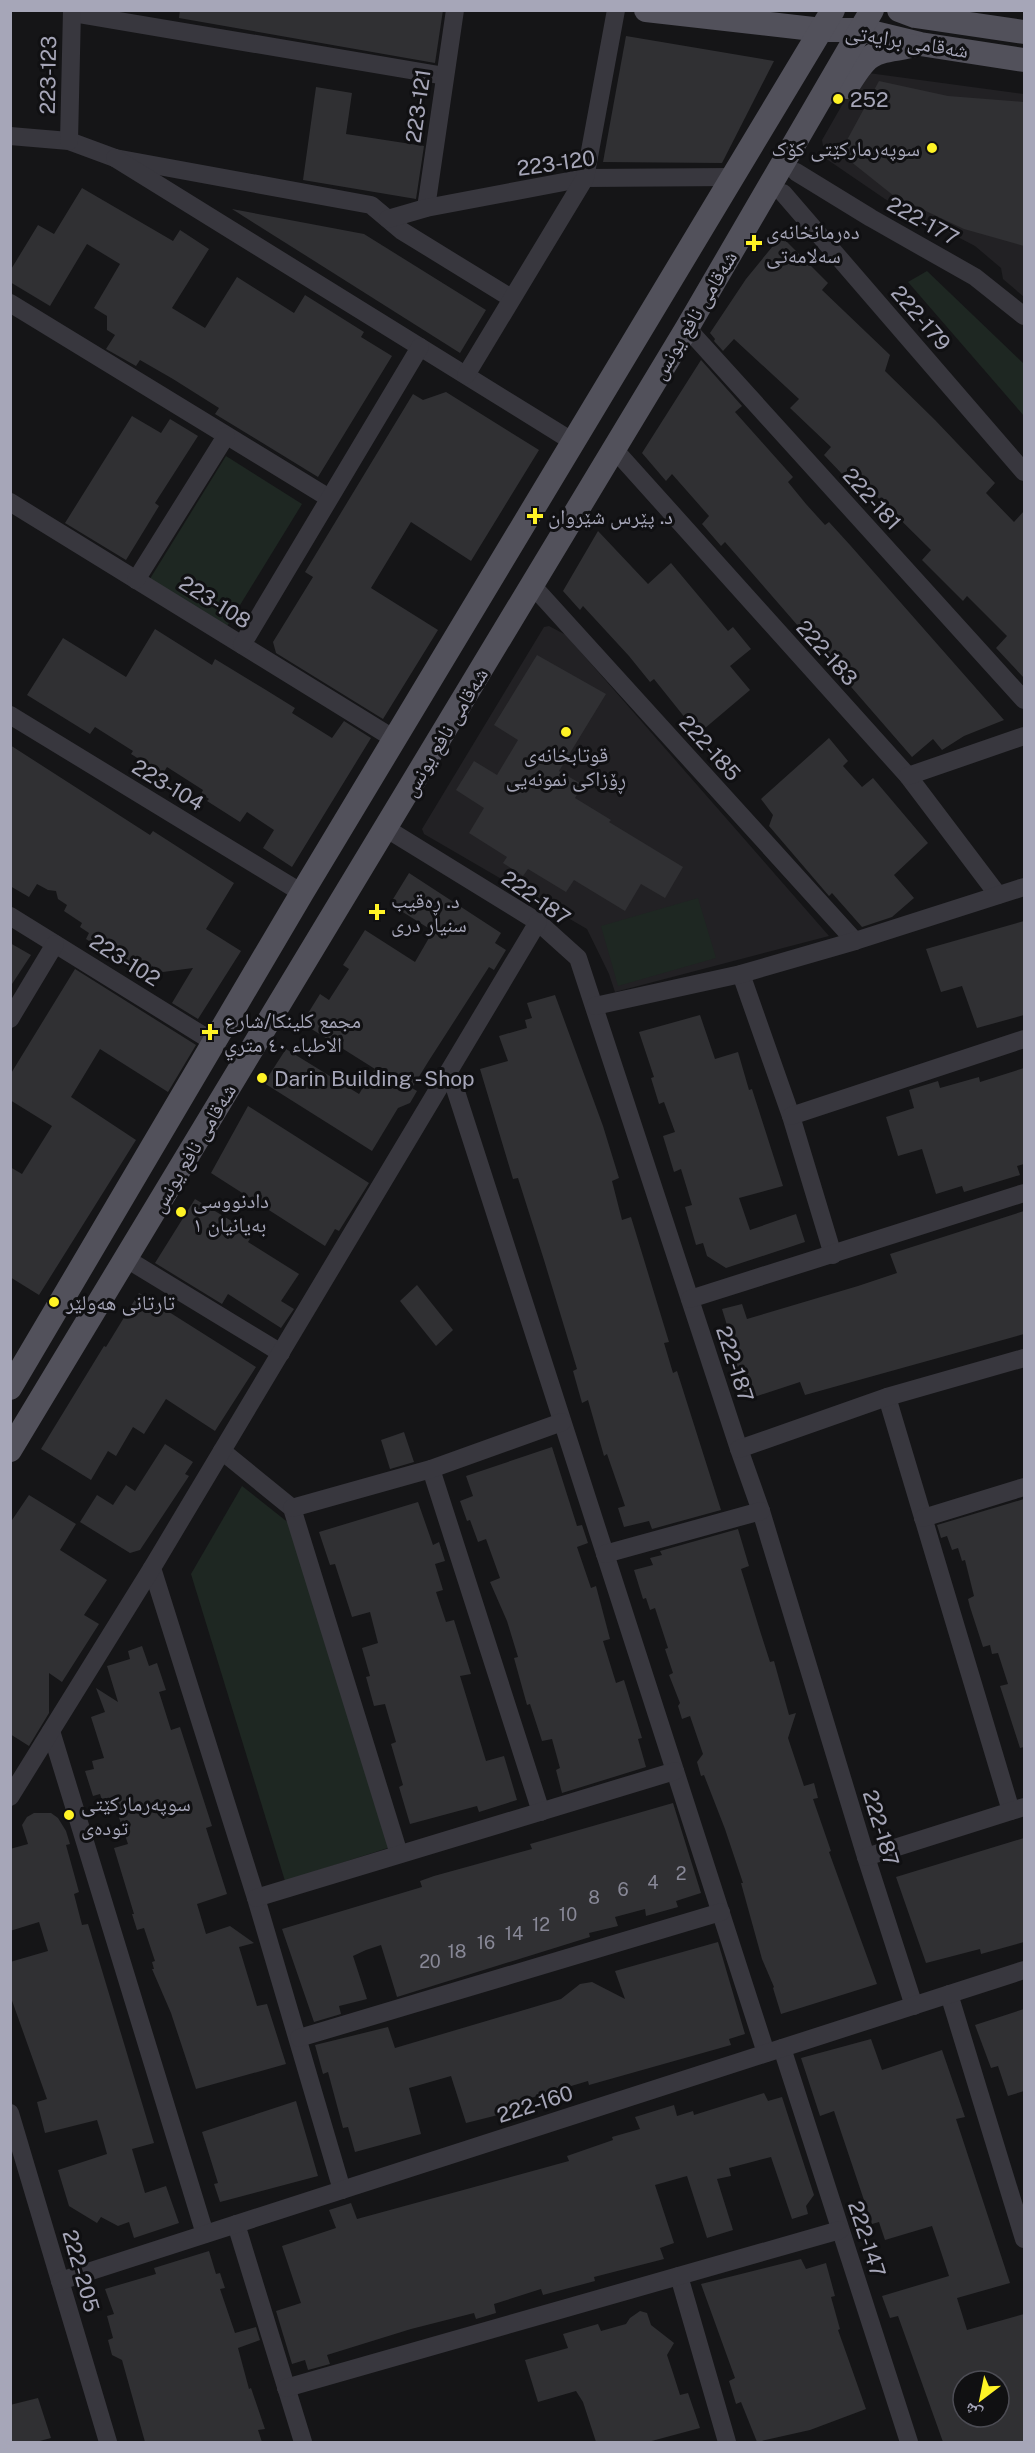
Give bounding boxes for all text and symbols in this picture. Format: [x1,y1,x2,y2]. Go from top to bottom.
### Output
street label: شەقامی برایەتی [844,19,970,64]
street label: 223-123 [35,35,61,115]
street label: 223-121 [400,68,436,144]
place label: 252 [850,87,888,112]
marker: 252 [831,92,845,106]
place label: سوپەرمارکێتی کۆک [771,136,920,162]
marker: سوپەرمارکێتی کۆک [925,141,939,155]
street label: 223-120 [515,145,597,181]
street label: 222-177 [883,191,963,251]
place label: دەرمانخانەی سەلامەتی [766,219,860,269]
marker: دەرمانخانەی سەلامەتی [747,236,761,250]
street label: شەقامی نافع یونس [646,246,743,384]
street label: 222-179 [886,280,956,356]
street label: 222-181 [838,463,906,535]
place label: د. پێرس شێروان [548,504,673,530]
marker: د. پێرس شێروان [526,507,544,525]
street label: 223-108 [175,570,255,634]
street label: 222-183 [791,615,863,691]
street label: شەقامی نافع یونس [397,663,494,801]
street label: 222-185 [674,710,746,786]
marker: قوتابخانەی ڕۆزاکی نمونەیی [559,725,573,739]
place label: قوتابخانەی ڕۆزاکی نمونەیی [506,742,626,795]
street label: 223-104 [128,754,208,816]
street label: 222-187 [497,865,575,931]
place label: د. ڕەقیب سنیار دری [391,888,467,937]
marker: د. ڕەقیب سنیار دری [368,903,386,921]
street label: 223-102 [85,929,165,991]
place label: مجمع كلينكا/شارع الاطباء ٤٠ متري [224,1008,361,1061]
marker: مجمع كلينكا/شارع الاطباء ٤٠ متري [201,1023,219,1041]
place label: Darin Building - Shop [274,1066,475,1091]
marker: Darin Building - Shop [255,1071,269,1085]
street label: شەقامی نافع یونس [145,1079,242,1217]
place label: دادنووسی بەیانیان ١ [193,1188,269,1237]
marker: دادنووسی بەیانیان ١ [174,1205,188,1219]
place label: تارتانی هەولێر [65,1290,175,1316]
marker: تارتانی هەولێر [47,1295,61,1309]
street label: 222-187 [711,1323,759,1405]
street label: 222-187 [858,1787,904,1869]
place label: سوپەرمارکێتی تودەی [81,1791,191,1840]
marker: سوپەرمارکێتی تودەی [62,1808,76,1822]
house number: 2 [676,1863,686,1884]
house number: 4 [647,1872,659,1893]
house number: 6 [617,1879,629,1900]
house number: 8 [588,1887,600,1908]
house number: 10 [559,1904,577,1925]
house number: 12 [532,1914,550,1935]
house number: 14 [505,1923,523,1944]
house number: 16 [477,1932,495,1953]
house number: 18 [448,1941,466,1962]
house number: 20 [419,1951,441,1972]
street label: 222-160 [494,2080,576,2128]
street label: 222-147 [843,2198,891,2280]
street label: 222-205 [57,2227,105,2315]
north arrow [951,2369,1011,2429]
text: ش [961,2399,986,2424]

